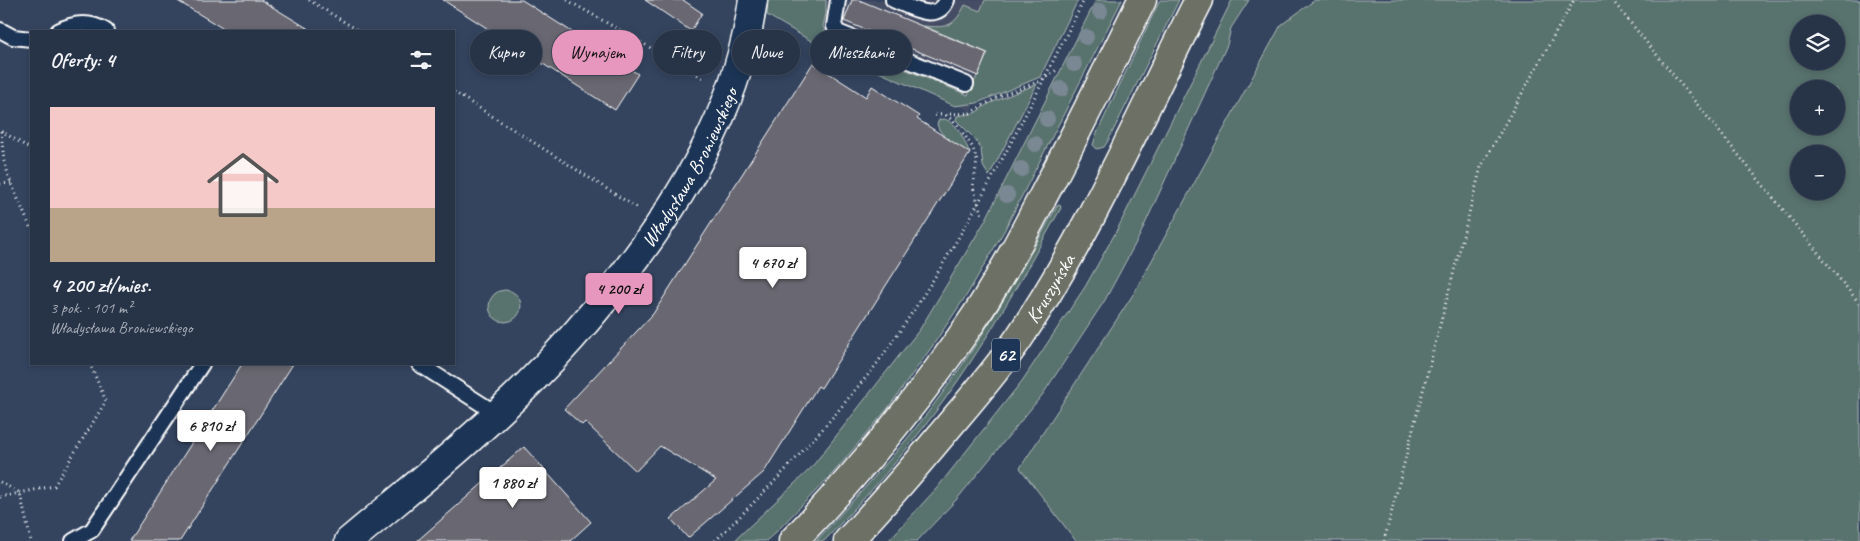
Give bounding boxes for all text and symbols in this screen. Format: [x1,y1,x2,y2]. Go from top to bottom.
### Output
map controls [1790,15,1845,200]
button: layers [1790,15,1845,70]
chip: Kupno [470,30,542,75]
chip: Wynajem [552,30,643,75]
chip: Filtry [653,30,722,75]
chip: Nowe [732,30,800,75]
chip: Mieszkanie [810,30,912,75]
icon: filters [407,46,435,74]
text: Oferty: 4 [50,47,115,73]
button: + [1790,80,1845,135]
street label: Władysława Broniewskiego [636,83,743,252]
icon: home [198,140,288,230]
button: − [1790,145,1845,200]
pin: 4 670 zł [721,246,825,289]
street label: Kruszyńska [1020,248,1081,328]
text: 4 670 zł [750,253,796,273]
text: 4 200 zł/mies. [50,272,151,298]
pin: 4 200 zł [567,272,671,315]
text: 4 200 zł [596,279,642,299]
text: 3 pok. · 101 m² [50,298,132,318]
text: Władysława Broniewskiego [50,318,193,338]
road number: 62 [992,338,1020,372]
pin: 6 810 zł [159,410,263,452]
text: 6 810 zł [188,416,234,436]
pin: 1 880 zł [461,466,565,509]
text: 1 880 zł [490,473,536,493]

